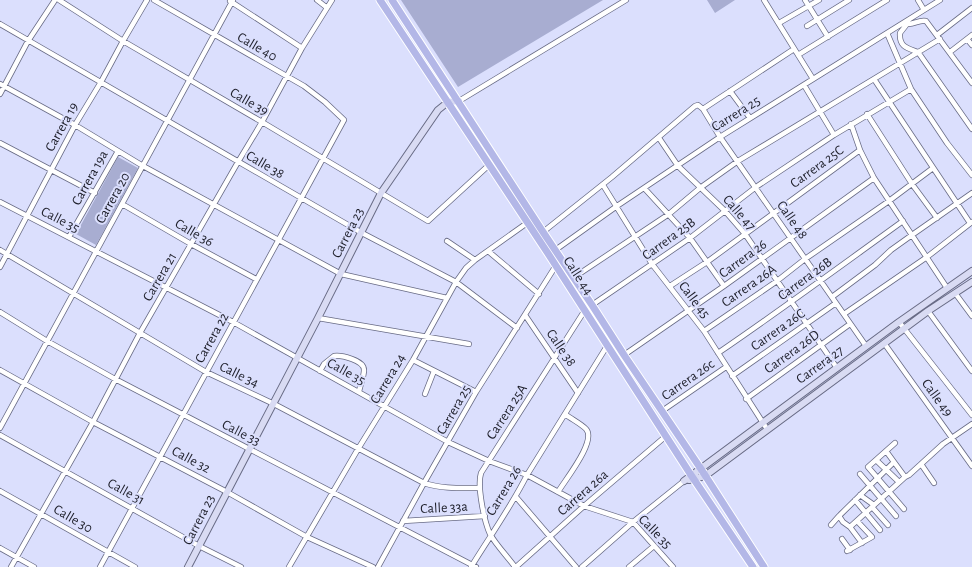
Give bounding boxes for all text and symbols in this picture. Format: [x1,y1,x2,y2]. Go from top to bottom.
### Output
street label: Calle 40 [235,30,279,64]
street label: Calle 39 [227,85,271,119]
street label: Carrera 25 [709,94,763,134]
street label: Carrera 19 [43,100,81,154]
street label: Carrera 25C [788,143,846,191]
street label: Carrera 19a [69,148,111,208]
street label: Calle 38 [243,148,287,182]
street label: Carrera 20 [93,170,133,226]
street label: Calle 47 [720,193,758,234]
street label: Calle 48 [774,198,810,242]
street label: Calle 35 [39,204,82,236]
street label: Carrera 23 [329,205,367,260]
street label: Carrera 25B [640,215,698,263]
street label: Calle 36 [172,216,216,250]
street label: Carrera 26 [717,237,769,281]
street label: Carrera 21 [141,250,179,304]
street label: Calle 44 [560,254,596,298]
street label: Carrera 26B [776,255,834,303]
street label: Carrera 26A [719,262,779,310]
street label: Calle 45 [676,279,712,321]
street label: Carrera 26C [748,306,808,354]
street label: Carrera 22 [193,311,231,365]
street label: Calle 38 [543,327,579,369]
street label: Carrera 26D [762,327,822,377]
street label: Carrera 27 [794,343,846,387]
street label: Carrera 24 [368,351,408,406]
street label: Calle 35 [325,356,367,388]
street label: Carrera 26c [659,357,717,403]
street label: Calle 34 [217,360,261,391]
street label: Calle 49 [919,377,955,419]
street label: Carrera 25A [484,382,530,442]
street label: Carrera 25 [434,383,474,437]
street label: Calle 33 [220,417,263,449]
street label: Calle 32 [169,444,213,476]
street label: Carrera 26 [484,464,524,518]
street label: Carrera 26a [555,467,611,519]
street label: Calle 31 [105,476,147,508]
street label: Carrera 23 [180,492,218,547]
street label: Calle 33a [420,500,469,516]
street label: Calle 30 [51,502,95,536]
street label: Calle 35 [636,512,674,552]

